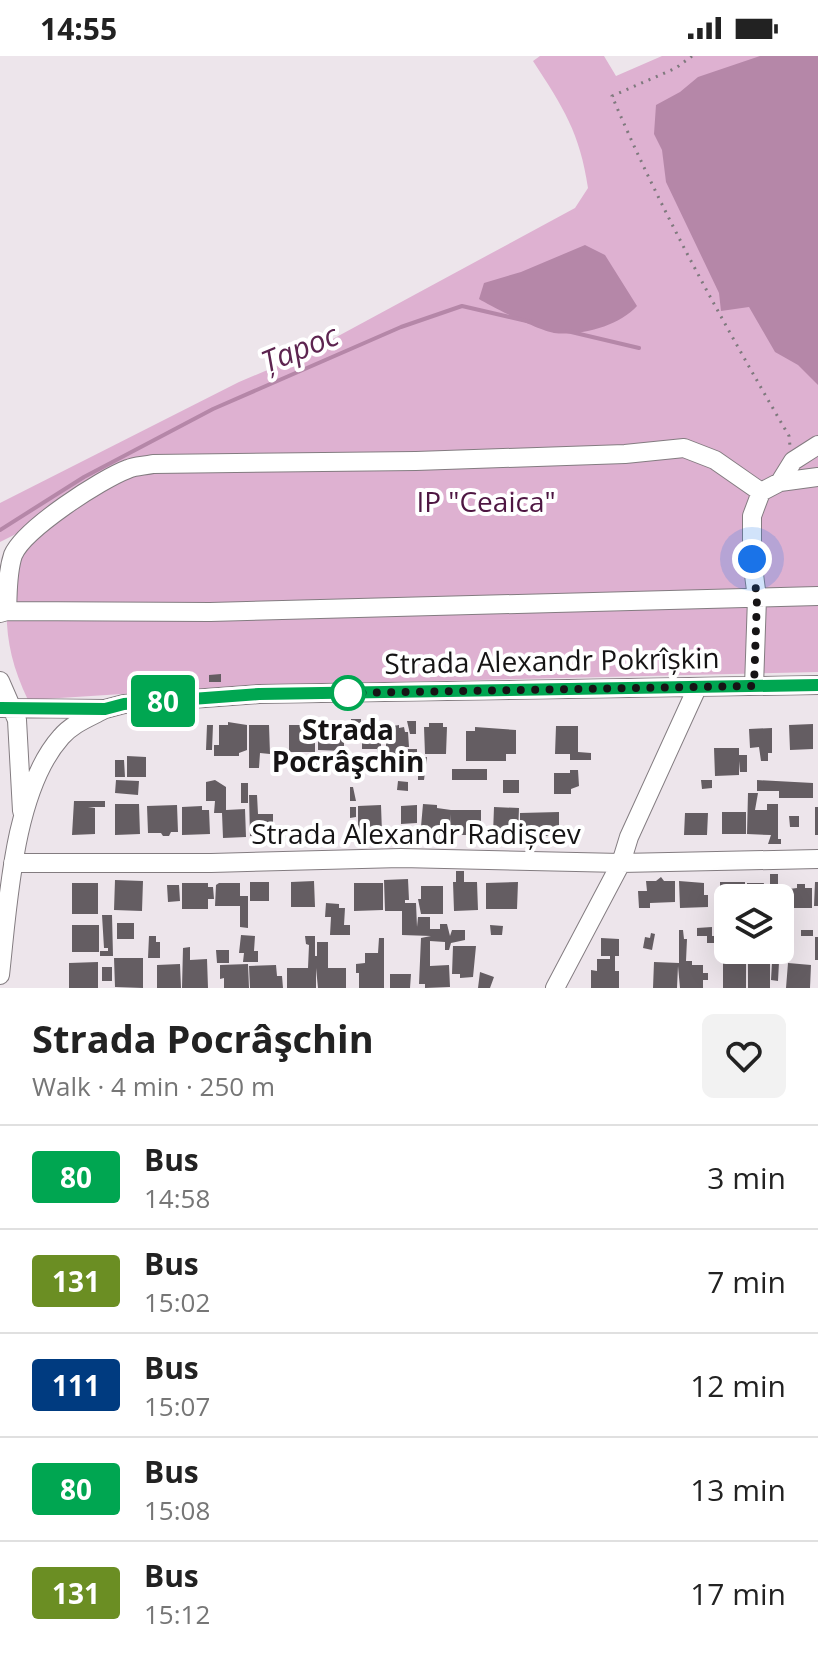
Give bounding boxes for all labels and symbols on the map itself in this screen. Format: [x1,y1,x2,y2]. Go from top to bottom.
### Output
water label: Țapoc [255,314,344,382]
park label: IP "Ceaica" [416,482,556,520]
your location [732,539,772,579]
street label: Strada Alexandr Pokrîșkin [384,638,720,682]
line badge: 80 [127,675,199,727]
marker: Strada Pocrâşchin [331,676,365,710]
place label: Strada Pocrâşchin [272,710,424,780]
street label: Strada Alexandr Radișcev [251,814,581,852]

